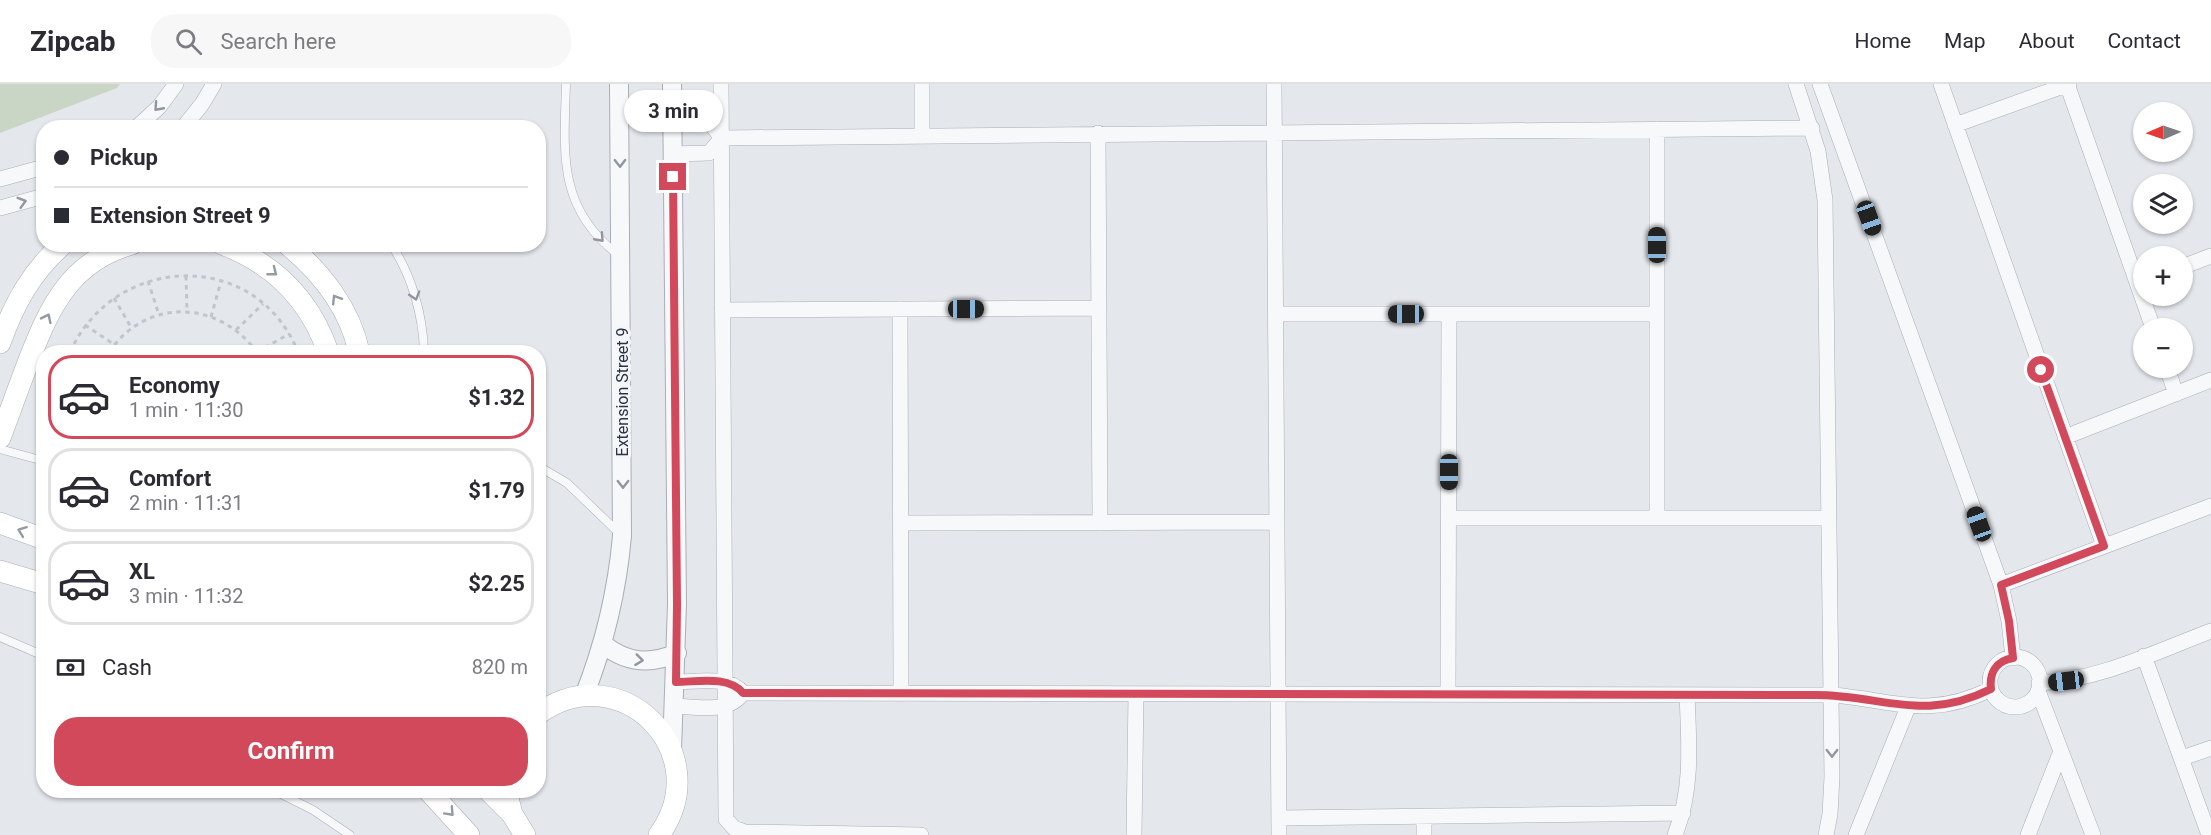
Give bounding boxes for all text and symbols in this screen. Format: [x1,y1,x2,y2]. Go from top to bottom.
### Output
search box [151,14,571,68]
text: Zipcab [30,25,115,58]
icon: search [172,25,205,58]
text: Search here [220,29,336,54]
text: Home [1855,29,1911,53]
text: Map [1944,29,1986,53]
text: About [2019,29,2075,53]
text: Contact [2108,29,2181,53]
callout: 3 min [624,90,722,132]
text: 3 min [648,99,699,123]
one-way arrow [154,100,165,111]
north arrow [2133,102,2193,162]
map controls [2133,102,2193,378]
text: Pickup [90,145,158,170]
one-way arrow [614,159,626,168]
route end [659,163,686,190]
button: layers [2133,174,2193,234]
one-way arrow [16,197,27,209]
car [1854,198,1884,238]
text: Extension Street 9 [90,203,271,228]
car [1648,227,1666,263]
one-way arrow [593,231,604,242]
button: + [2133,246,2193,306]
one-way arrow [266,264,277,275]
one-way arrow [408,290,420,301]
one-way arrow [332,295,344,305]
car [948,300,984,318]
car [1388,305,1424,323]
one-way arrow [39,314,51,325]
button: − [2133,318,2193,378]
street label: Extension Street 9 [613,328,632,456]
route start [2027,356,2054,383]
icon: car [57,370,111,424]
text: Economy [129,373,220,398]
text: $1.32 [468,385,525,410]
text: 1 min · 11:30 [129,398,244,422]
car [1440,454,1458,490]
icon: car [57,463,111,517]
text: Comfort [129,466,211,491]
text: $1.79 [468,478,525,503]
one-way arrow [616,480,629,489]
text: 2 min · 11:31 [129,491,244,515]
car [1964,504,1994,544]
one-way arrow [17,526,28,538]
icon: car [57,556,111,610]
text: XL [129,559,155,584]
text: $2.25 [468,571,525,596]
text: 3 min · 11:32 [129,584,244,608]
icon: cash [54,651,87,684]
one-way arrow [634,653,643,666]
text: Cash [102,655,152,680]
text: 820 m [472,655,528,679]
car [2047,670,2085,692]
button: Confirm [54,717,528,786]
one-way arrow [1826,749,1838,758]
one-way arrow [442,805,453,816]

